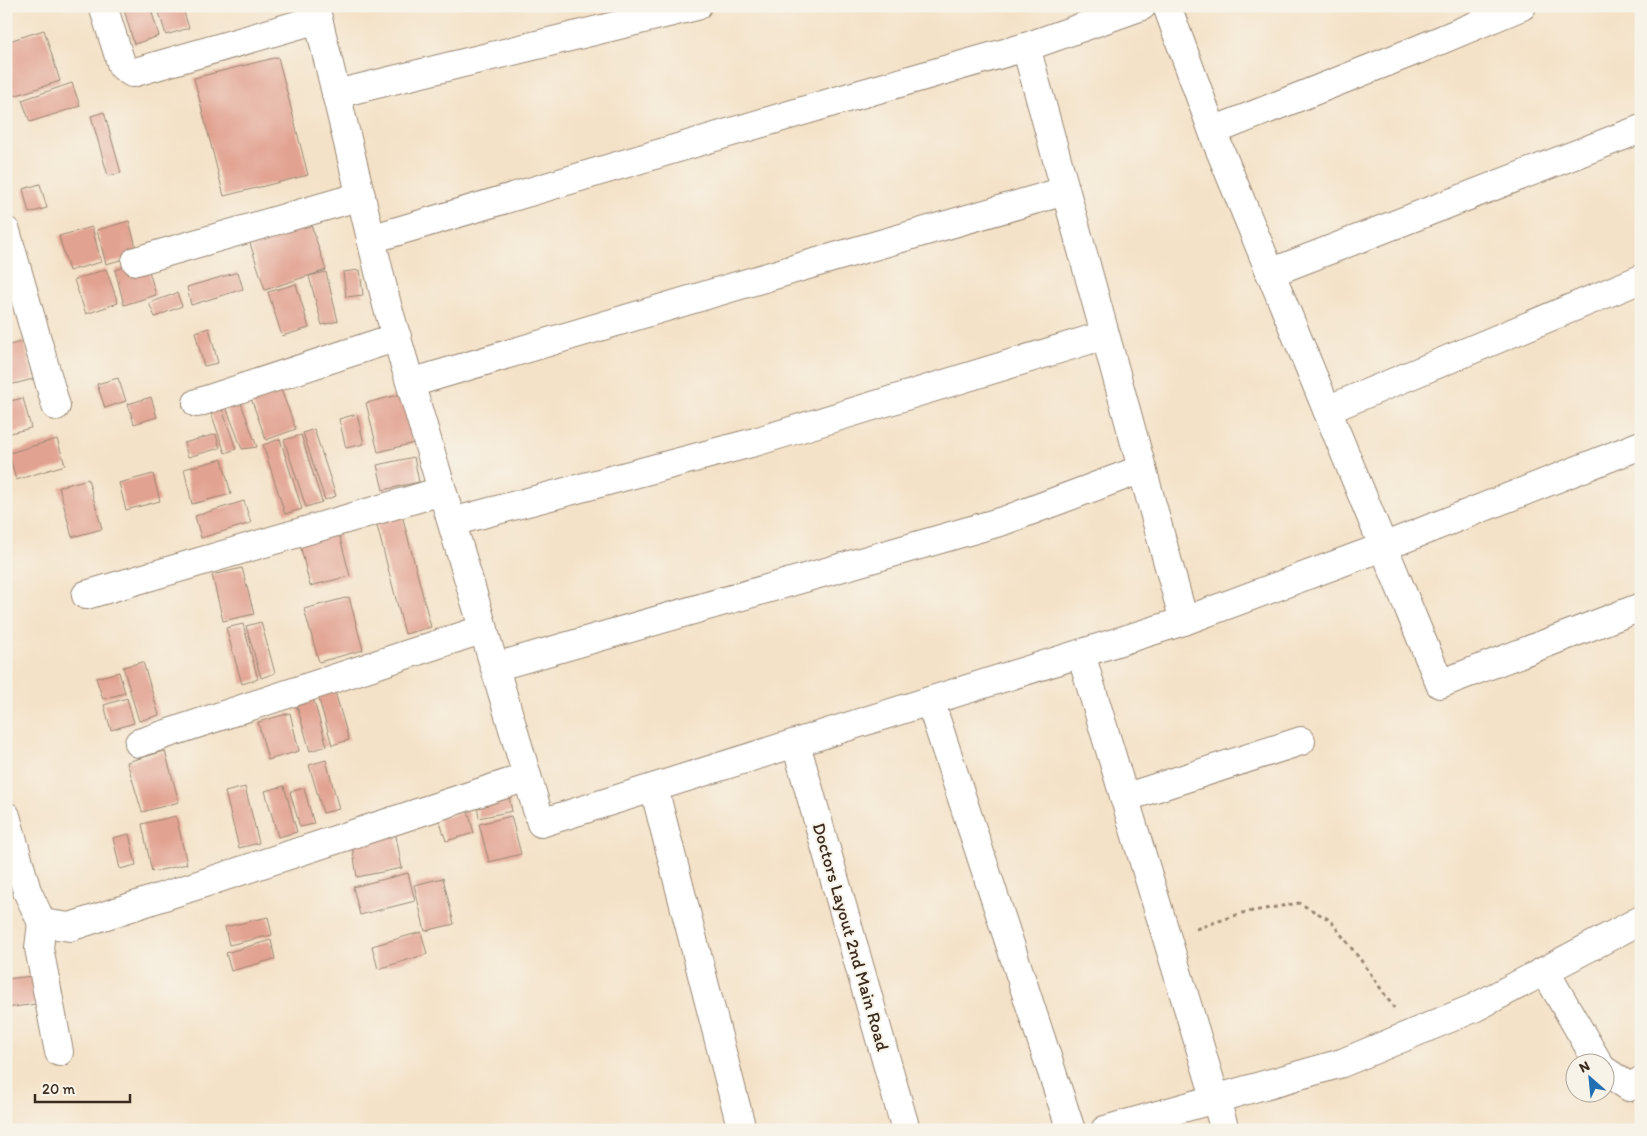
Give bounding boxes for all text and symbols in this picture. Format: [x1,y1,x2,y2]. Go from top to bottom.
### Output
street label: Doctors Layout 2nd Main Road [808,820,894,1054]
north arrow [1564,1054,1614,1104]
text: N [1576,1057,1592,1077]
scale bar [35,1071,130,1103]
text: 20 m [42,1080,76,1098]

